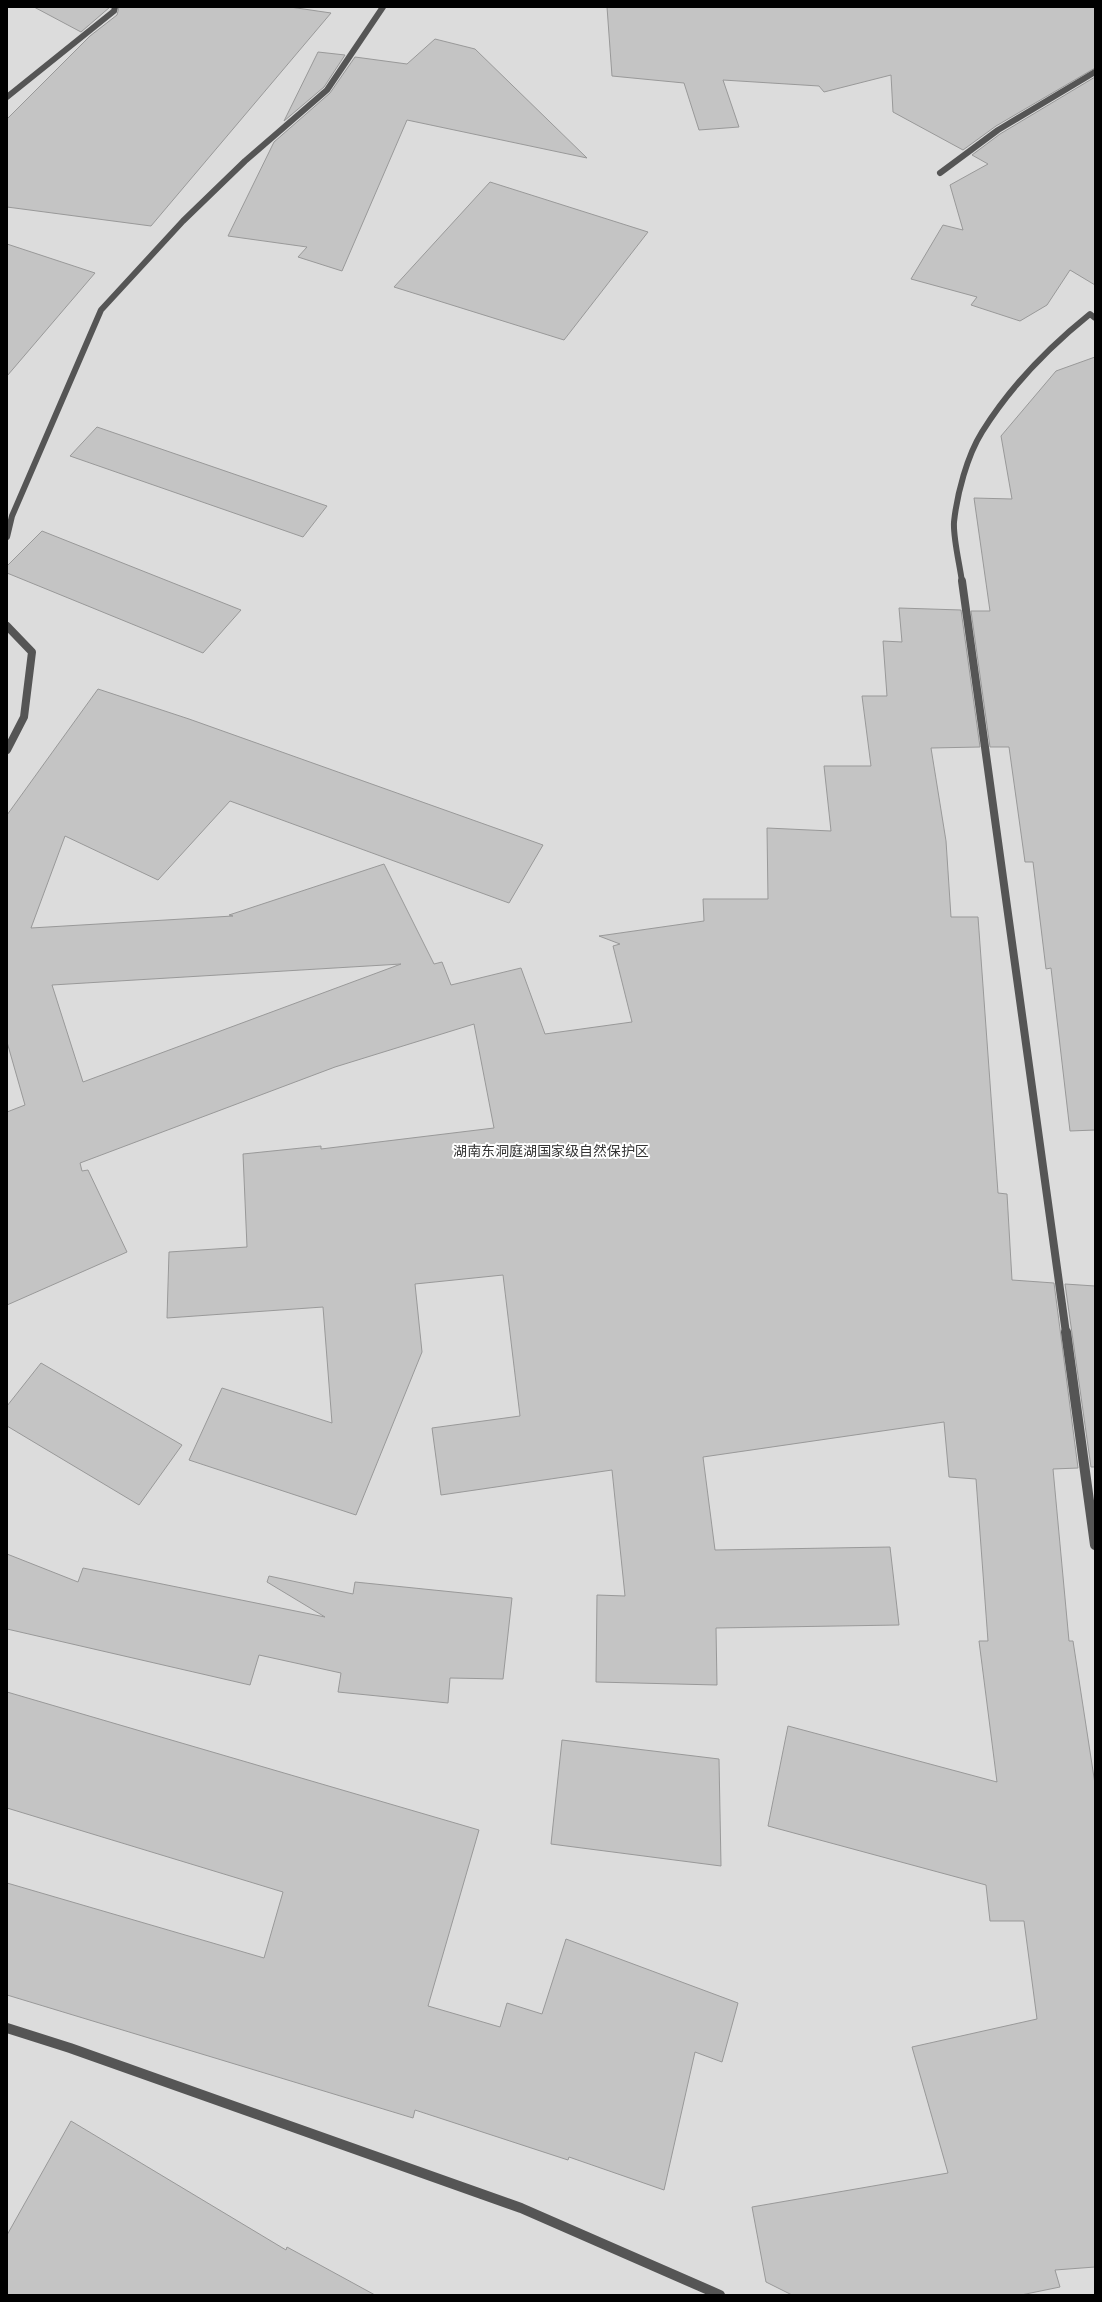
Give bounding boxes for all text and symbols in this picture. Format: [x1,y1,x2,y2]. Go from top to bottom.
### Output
park label: 湖南东洞庭湖国家级自然保护区 [453,1143,649,1160]

